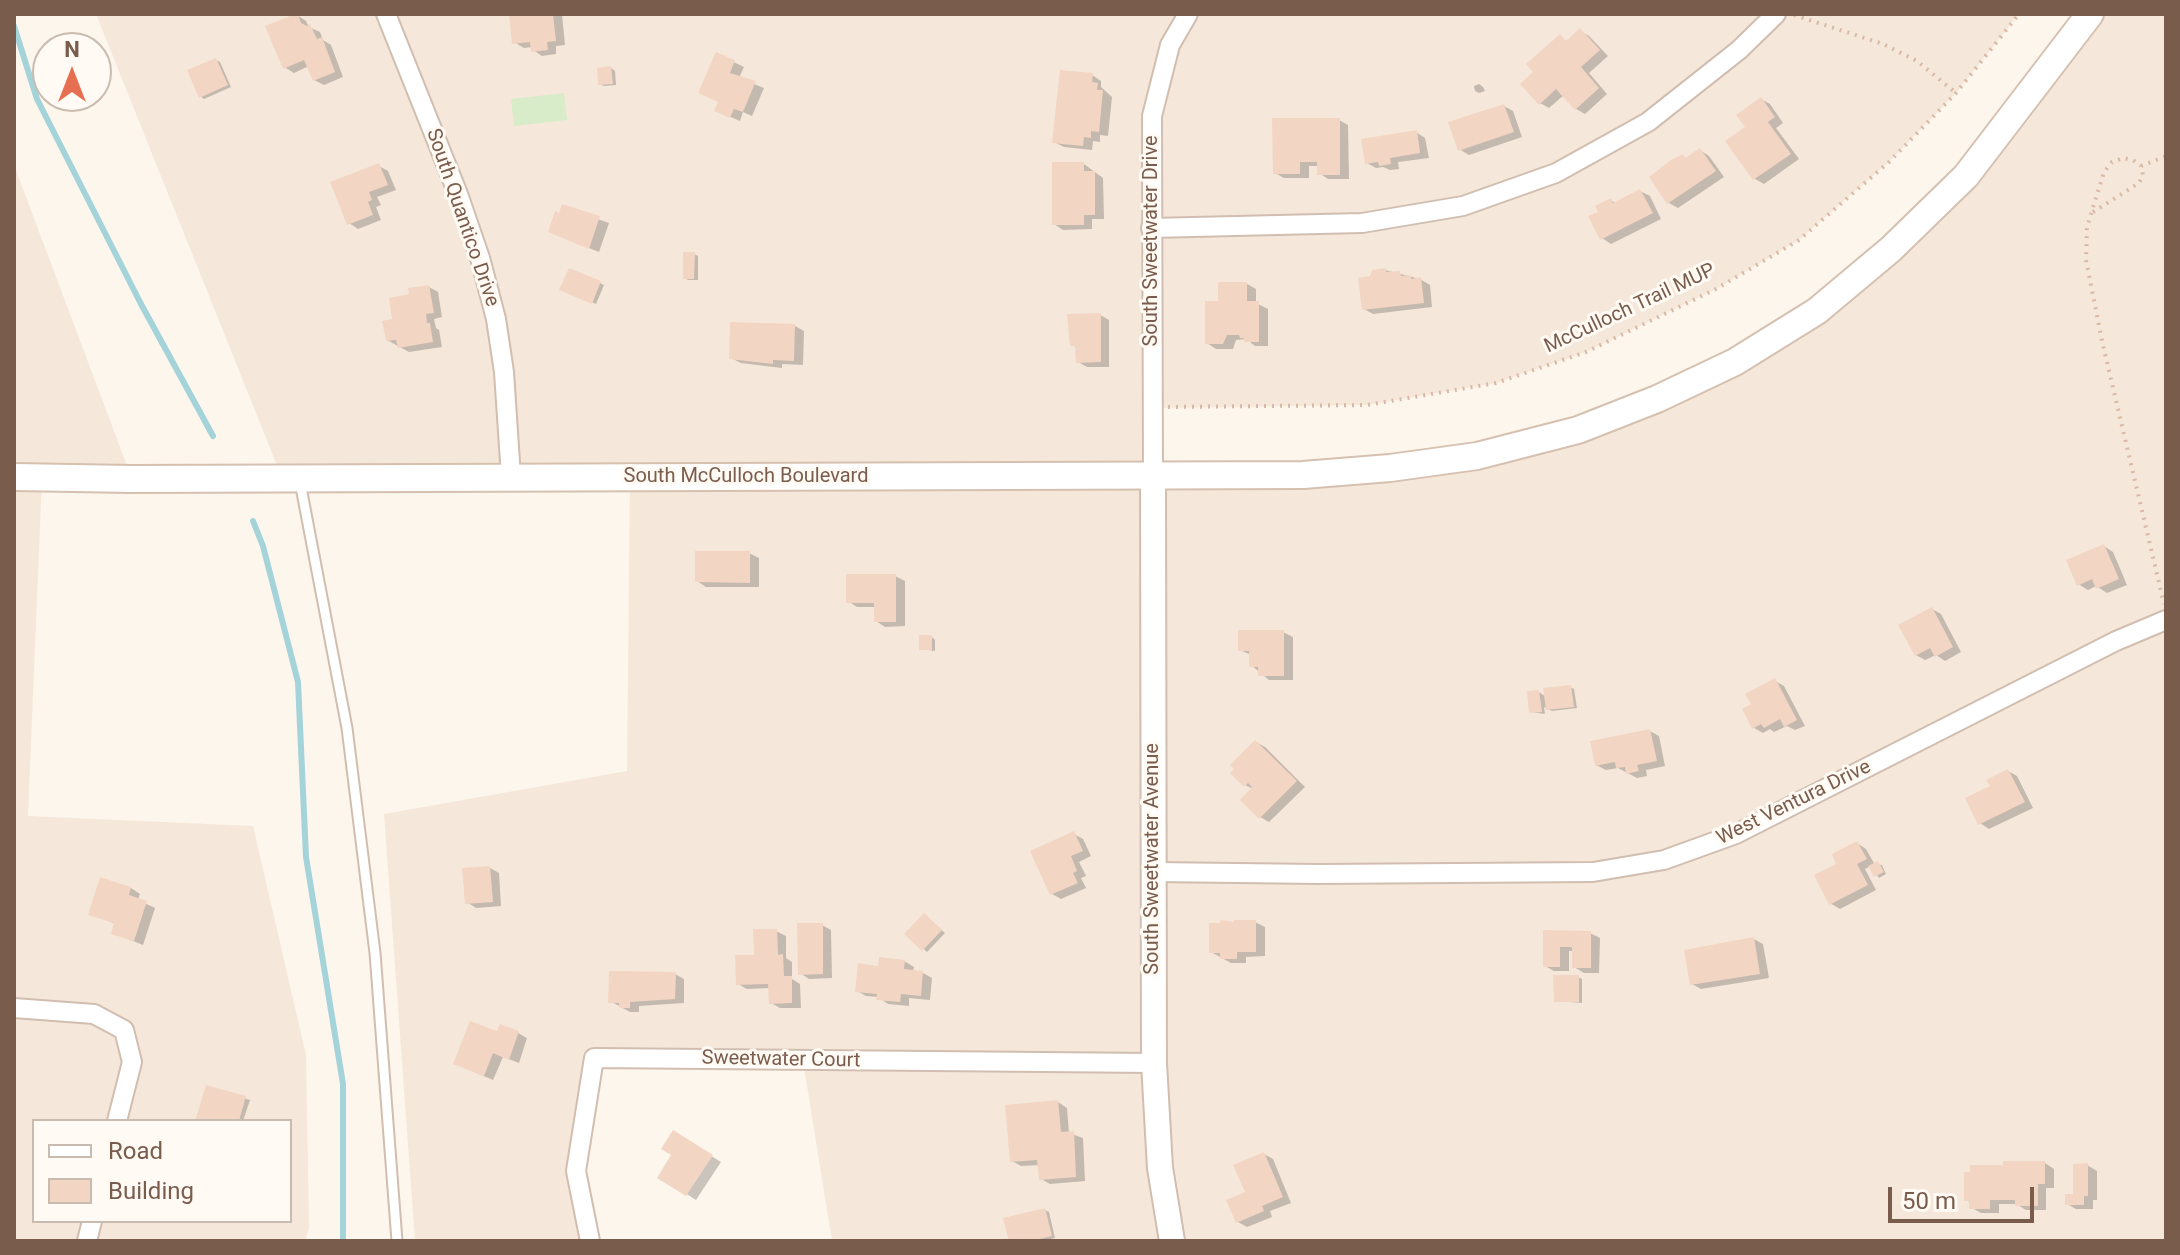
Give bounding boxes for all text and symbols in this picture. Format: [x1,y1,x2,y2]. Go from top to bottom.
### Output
north arrow [32,32,112,112]
text: N [64,37,80,62]
street label: South Quantico Drive [420,126,504,310]
street label: South Sweetwater Drive [1140,135,1164,347]
street label: McCulloch Trail MUP [1541,259,1719,359]
street label: South McCulloch Boulevard [624,465,868,489]
street label: South Sweetwater Avenue [1141,743,1165,975]
street label: West Ventura Drive [1713,755,1875,851]
street label: Sweetwater Court [701,1047,861,1073]
legend [32,1119,292,1223]
text: Road [108,1137,163,1165]
scale bar [1892,1171,2038,1221]
text: Building [108,1177,194,1205]
text: 50 m [1902,1187,1956,1215]

